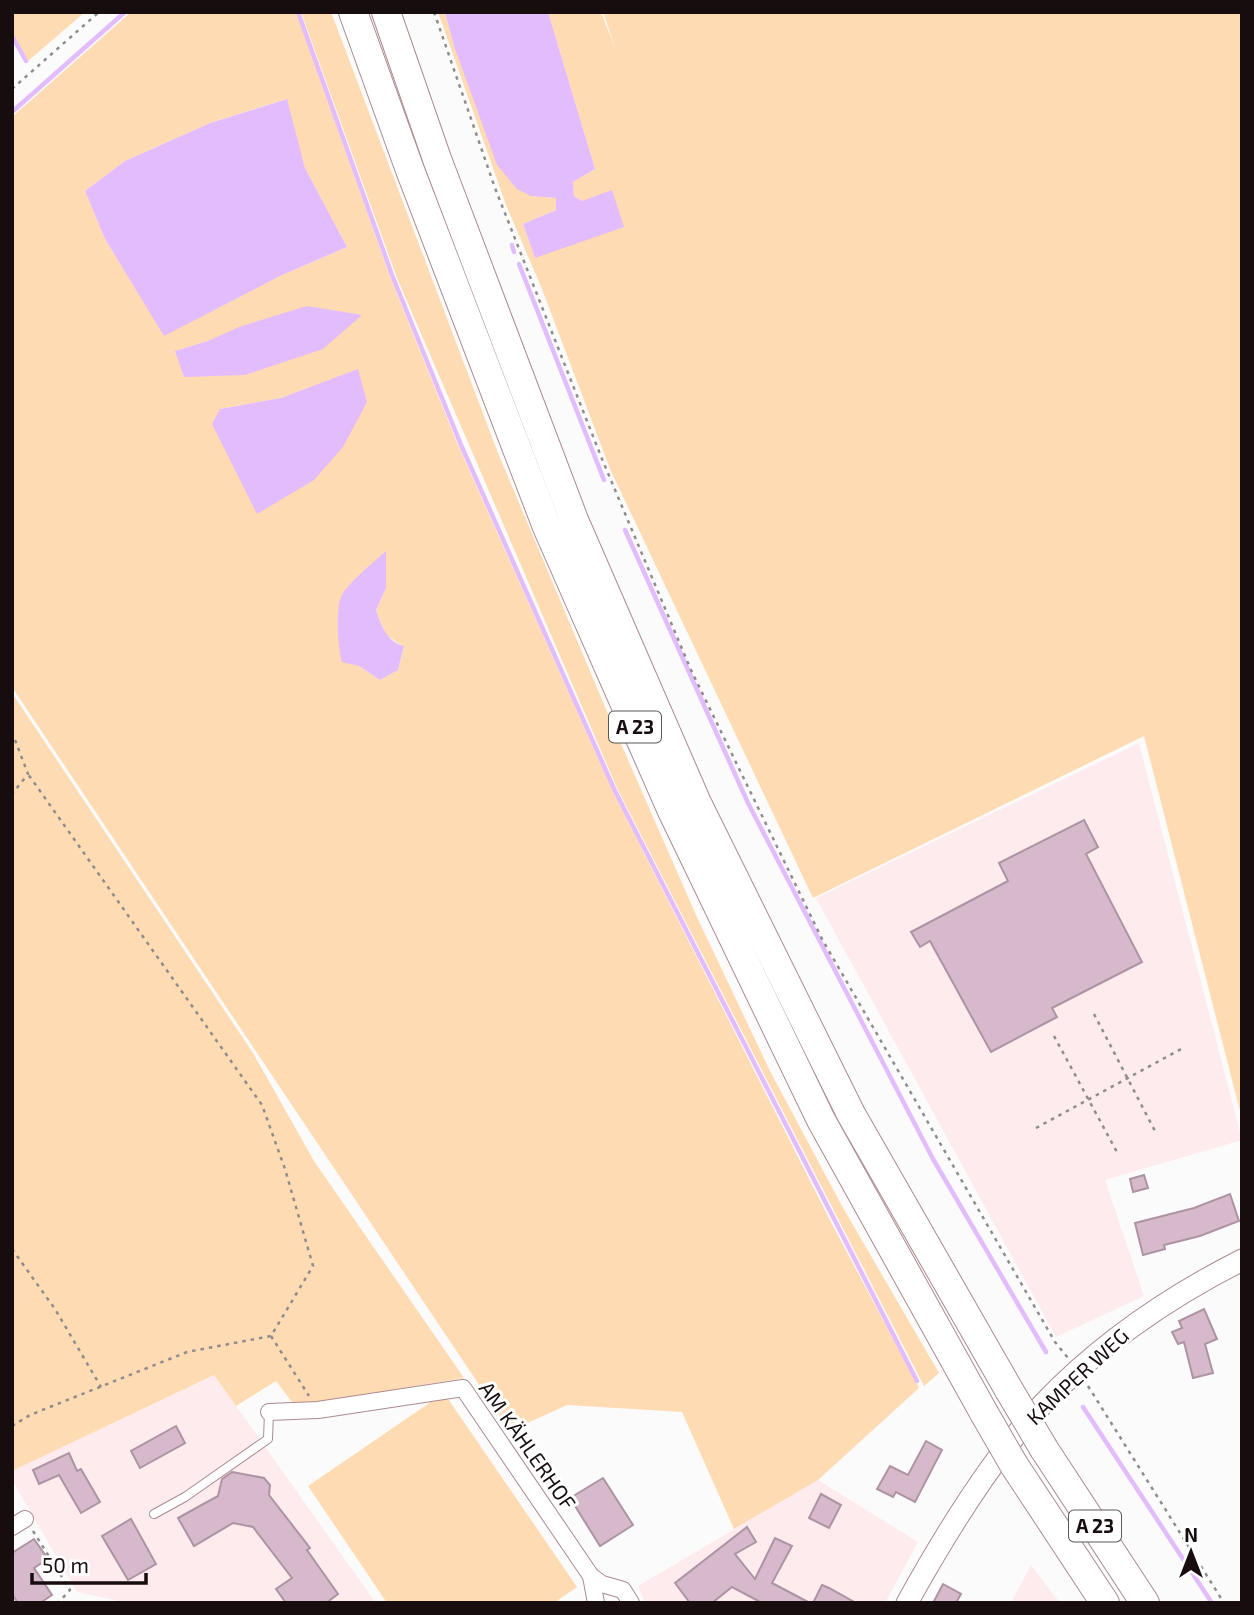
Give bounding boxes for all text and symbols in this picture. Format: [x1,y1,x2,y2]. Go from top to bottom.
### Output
road number: A 23 [609,712,661,742]
street label: KAMPER WEG [1021,1322,1133,1429]
street label: AM KÄHLERHOF [475,1376,582,1514]
road number: A 23 [1069,1510,1121,1542]
north arrow [1156,1517,1226,1587]
text: N [1184,1523,1198,1546]
scale bar [32,1542,145,1586]
text: 50 m [42,1552,89,1577]

